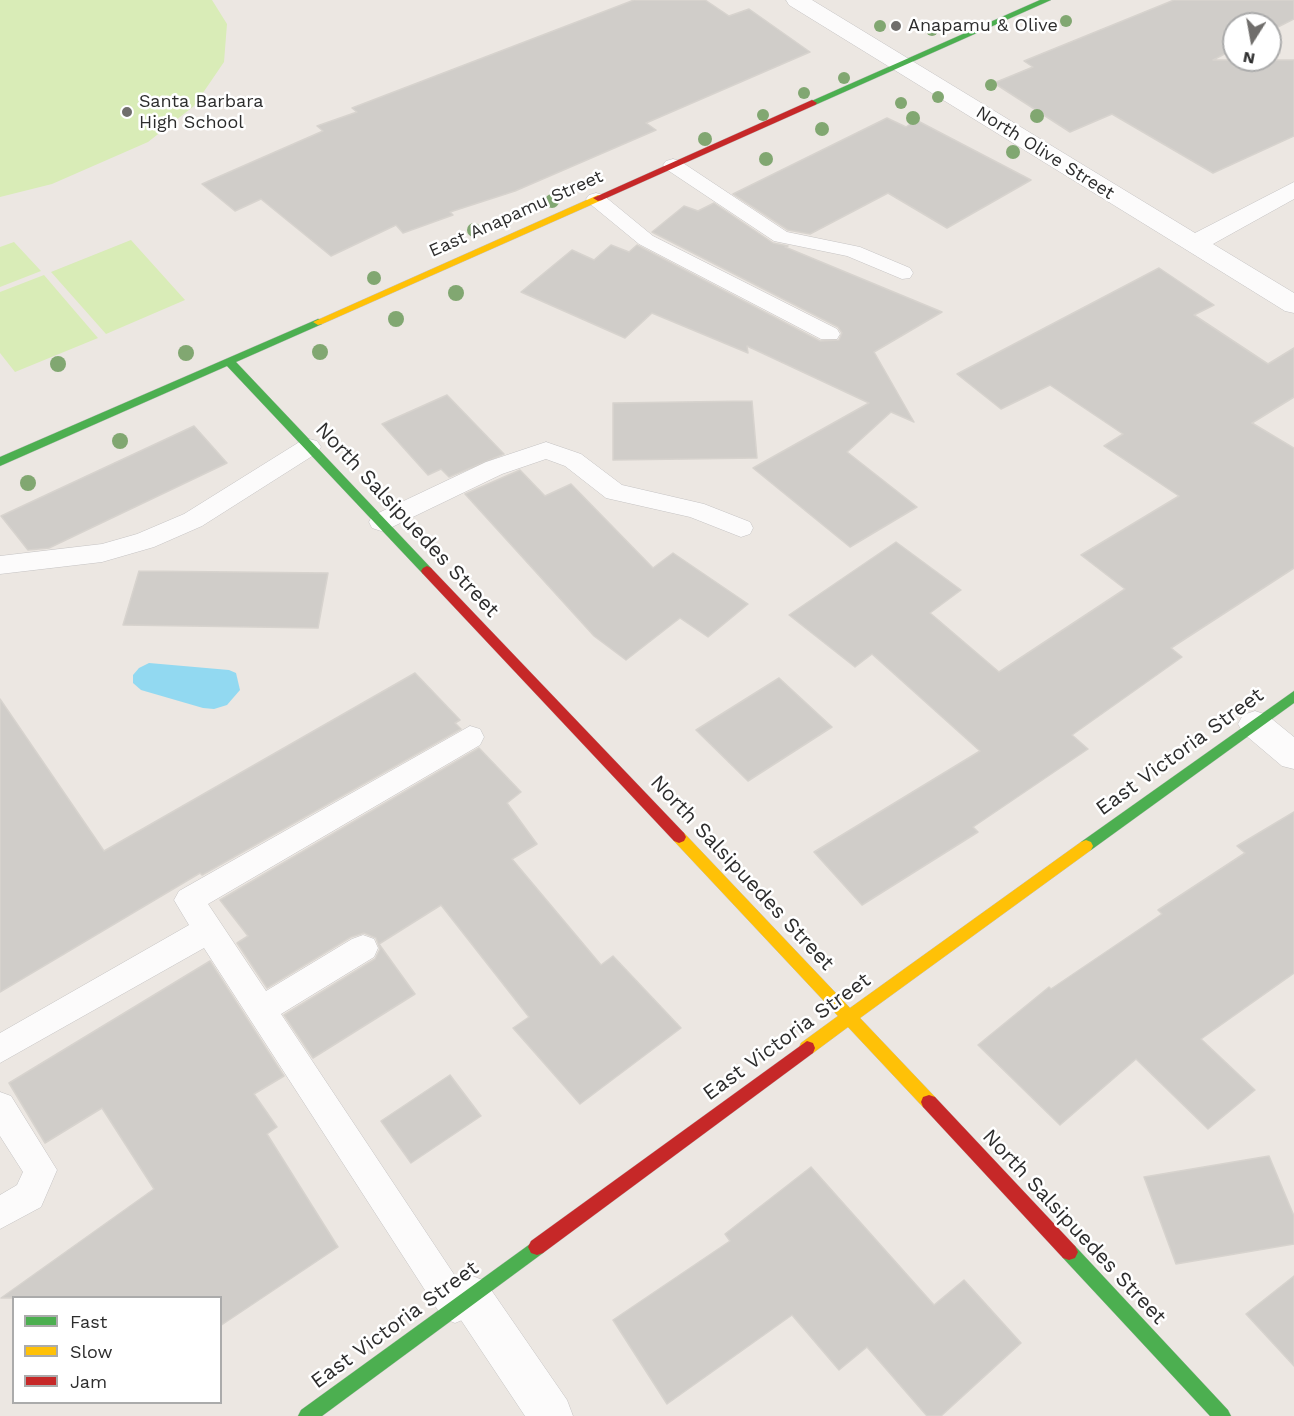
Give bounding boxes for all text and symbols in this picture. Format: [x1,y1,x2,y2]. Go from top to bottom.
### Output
north arrow [1222,12,1282,72]
place label: Anapamu & Olive [908,15,1058,37]
marker: Anapamu & Olive [889,19,903,33]
text: N [1241,48,1256,69]
place label: Santa Barbara High School [139,91,263,134]
street label: North Olive Street [972,102,1118,204]
marker: Santa Barbara High School [120,105,134,119]
street label: East Anapamu Street [426,166,606,262]
street label: North Salsipuedes Street [310,417,504,623]
street label: East Victoria Street [1091,683,1269,821]
street label: North Salsipuedes Street [645,770,839,976]
street label: East Victoria Street [698,968,876,1106]
street label: North Salsipuedes Street [977,1124,1171,1330]
street label: East Victoria Street [306,1256,484,1394]
legend [12,1296,222,1404]
text: Fast [70,1311,107,1332]
text: Slow [70,1341,113,1362]
text: Jam [70,1371,107,1392]

